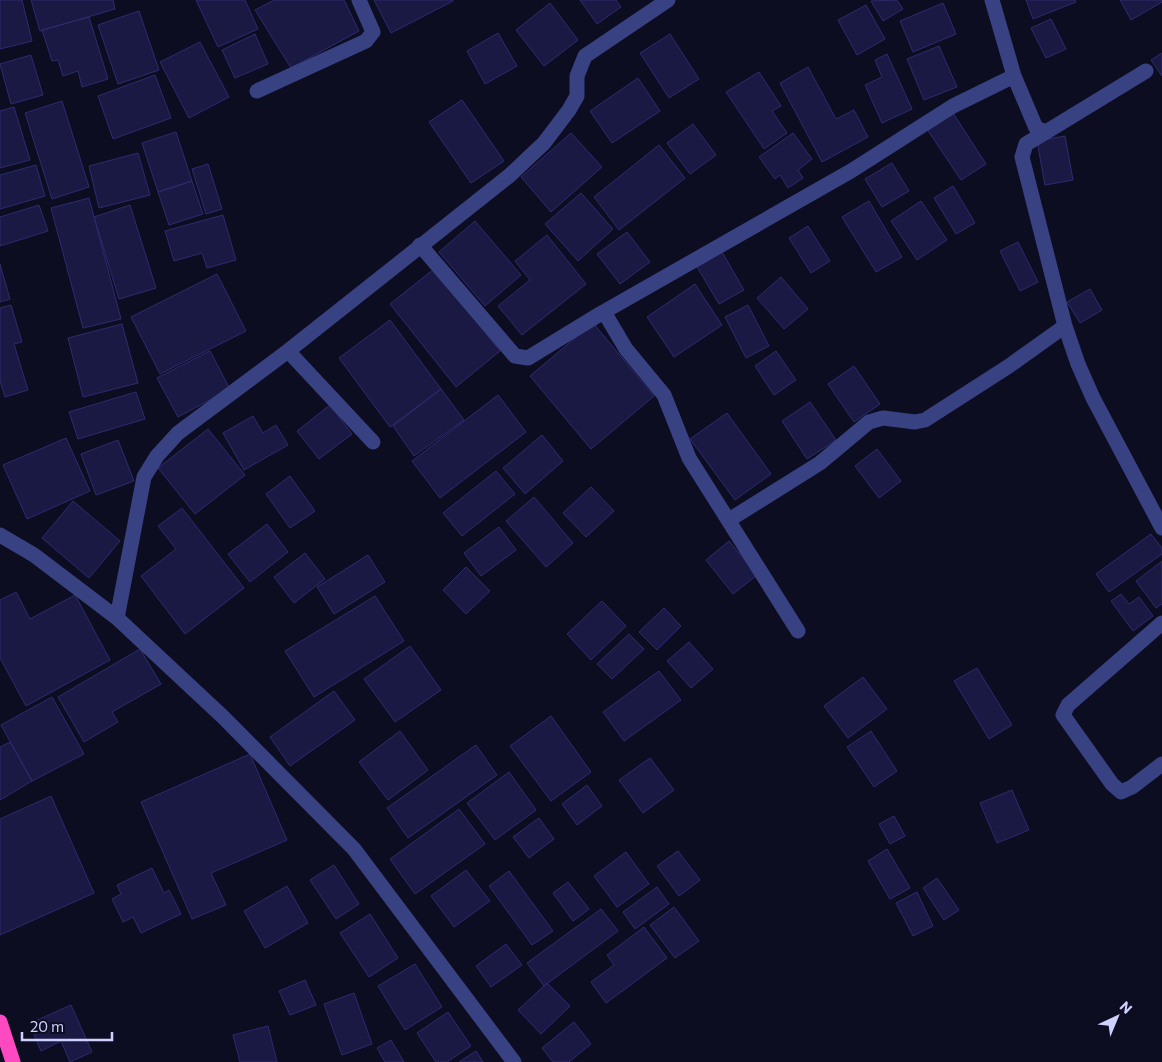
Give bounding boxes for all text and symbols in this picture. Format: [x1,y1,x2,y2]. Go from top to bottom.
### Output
north arrow [1092,992,1142,1042]
text: N [1117,998,1136,1017]
scale bar [22,1010,112,1042]
text: 20 m [30,1017,64,1035]

